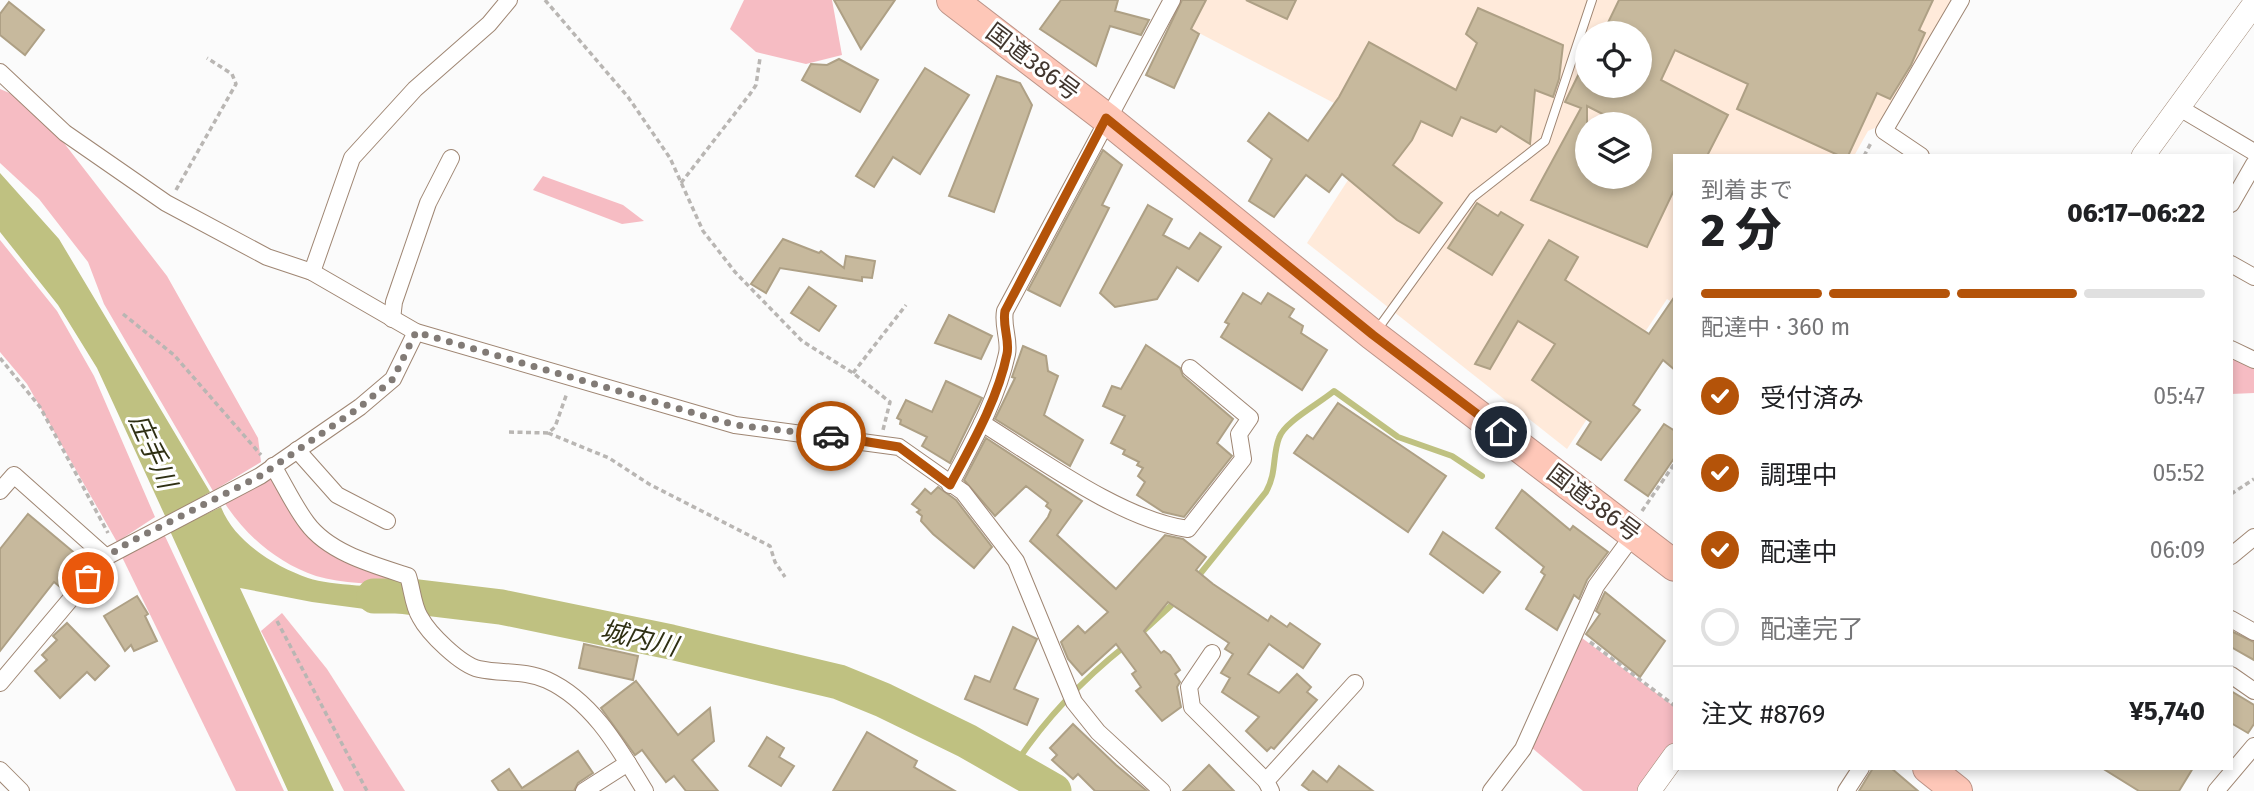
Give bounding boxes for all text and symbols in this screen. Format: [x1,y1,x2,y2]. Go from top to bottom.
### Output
street label: 国道386号 [981,18,1085,106]
map controls [1575,21,1652,189]
button: locate [1575,21,1652,98]
button: layers [1575,112,1652,189]
text: 到着まで [1701,176,1793,204]
text: 06:17–06:22 [2067,198,2205,229]
text: 2 分 [1701,203,1782,258]
text: 配達中 · 360 m [1701,313,1850,341]
icon: check [1701,377,1739,415]
text: 05:47 [2153,382,2205,410]
text: 受付済み [1760,383,1864,414]
courier [796,401,866,471]
pin [1471,402,1531,462]
water label: 庄手川 [123,409,184,496]
icon: home [1482,413,1520,451]
icon: car [812,417,850,455]
icon: check [1701,454,1739,492]
street label: 国道386号 [1542,459,1646,547]
text: 05:52 [2152,459,2205,487]
text: 調理中 [1760,460,1838,491]
icon: check [1701,531,1739,569]
text: 06:09 [2150,536,2205,564]
text: 配達中 [1760,537,1838,568]
pin [58,548,118,608]
icon: bag [69,559,107,597]
text: 配達完了 [1760,614,1864,645]
water label: 城内川 [597,615,683,663]
text: ¥5,740 [2129,696,2205,727]
text: 注文 #8769 [1701,699,1825,730]

